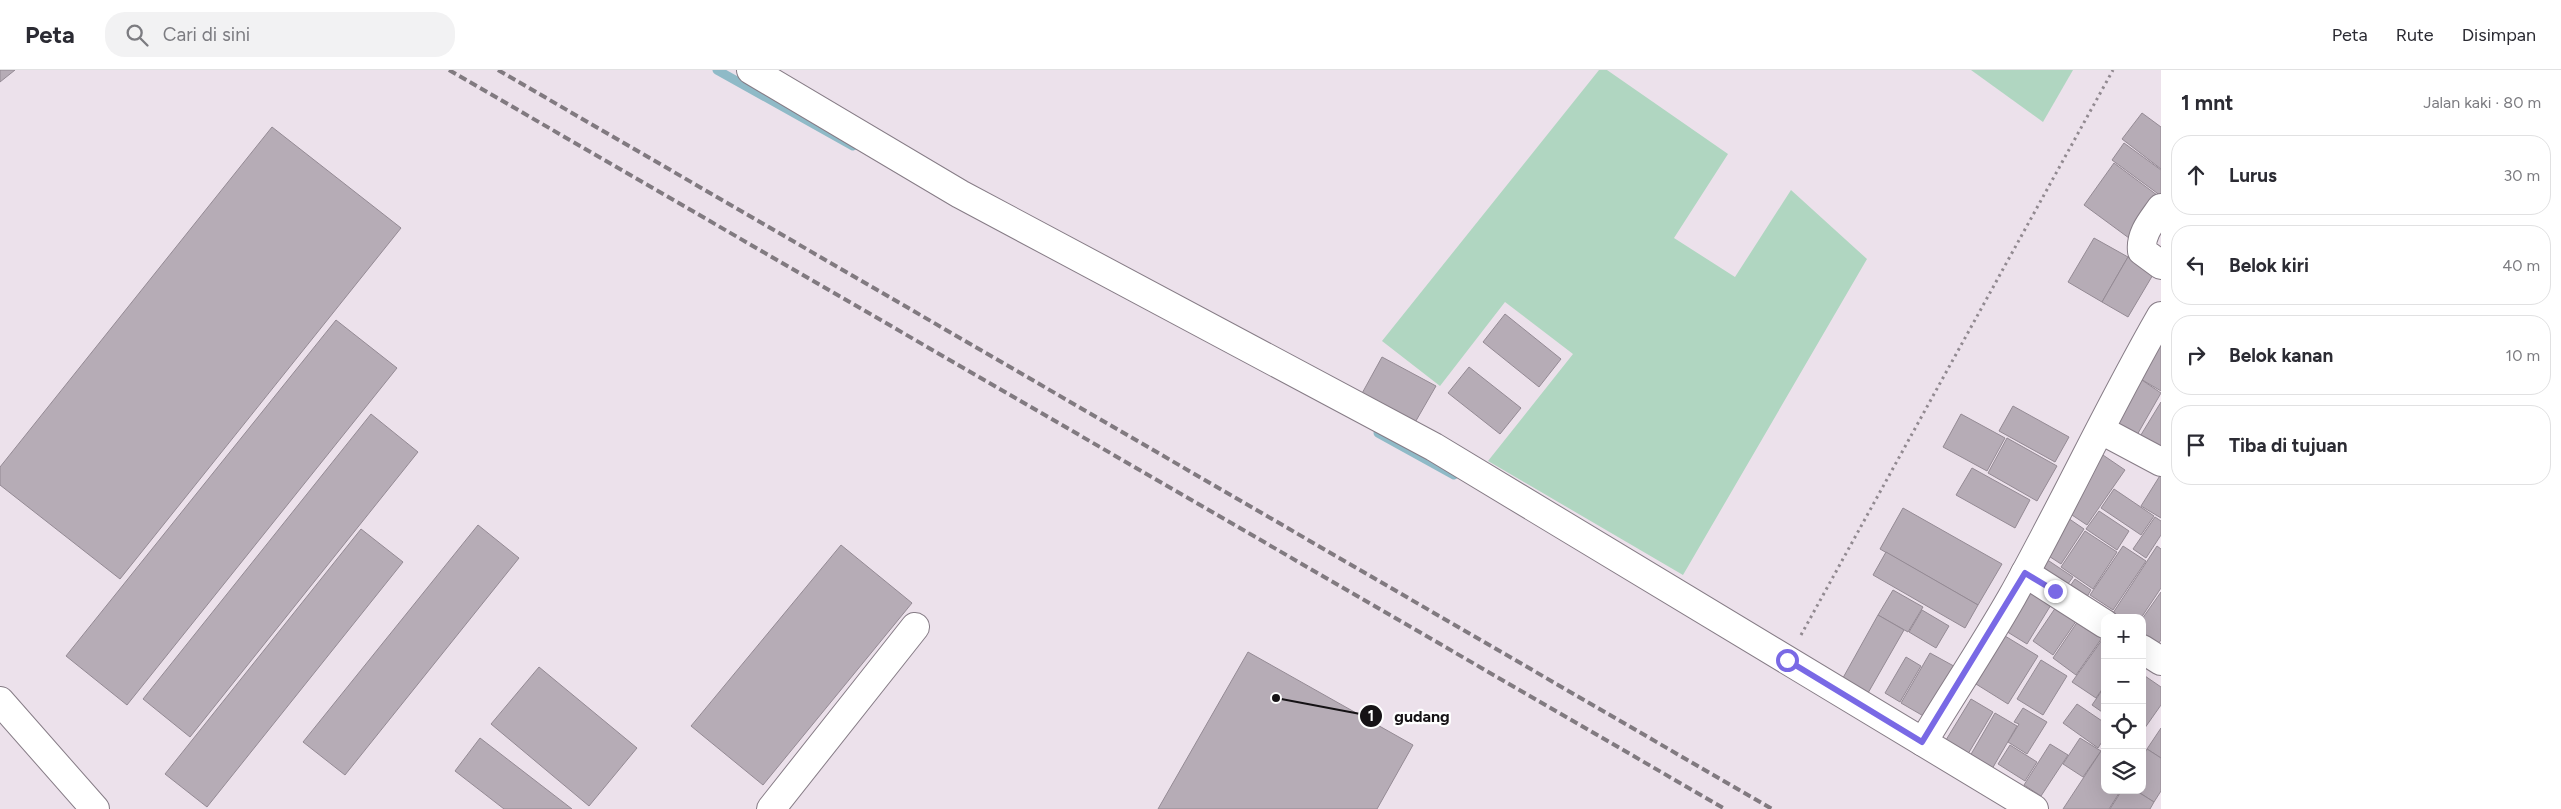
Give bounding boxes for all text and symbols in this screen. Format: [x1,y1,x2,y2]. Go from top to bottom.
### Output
search box [105,12,455,57]
text: Peta [25,20,75,49]
icon: search [123,21,151,49]
text: Cari di sini [163,23,250,46]
text: Peta [2332,24,2368,46]
text: Rute [2396,24,2434,46]
text: Disimpan [2462,24,2536,46]
text: 1 mnt [2181,90,2234,115]
text: Jalan kaki · 80 m [2423,93,2541,112]
icon: ahead [2182,161,2210,189]
text: Lurus [2229,164,2277,187]
text: 30 m [2503,166,2540,185]
icon: left [2182,251,2210,279]
text: Belok kiri [2229,254,2309,277]
text: 40 m [2502,256,2540,275]
icon: right [2182,341,2210,369]
text: Belok kanan [2229,344,2333,367]
text: 10 m [2506,346,2540,365]
icon: arrive [2182,431,2210,459]
text: Tiba di tujuan [2229,434,2348,457]
route end [2044,580,2067,603]
map controls [2101,614,2146,794]
button: + [2101,614,2146,659]
route start [1776,649,1799,672]
button: − [2101,659,2146,704]
callout: gudang [1359,701,1459,732]
button: locate [2101,704,2146,749]
text: 1 [1368,707,1374,725]
text: gudang [1394,707,1450,726]
button: layers [2101,749,2146,794]

